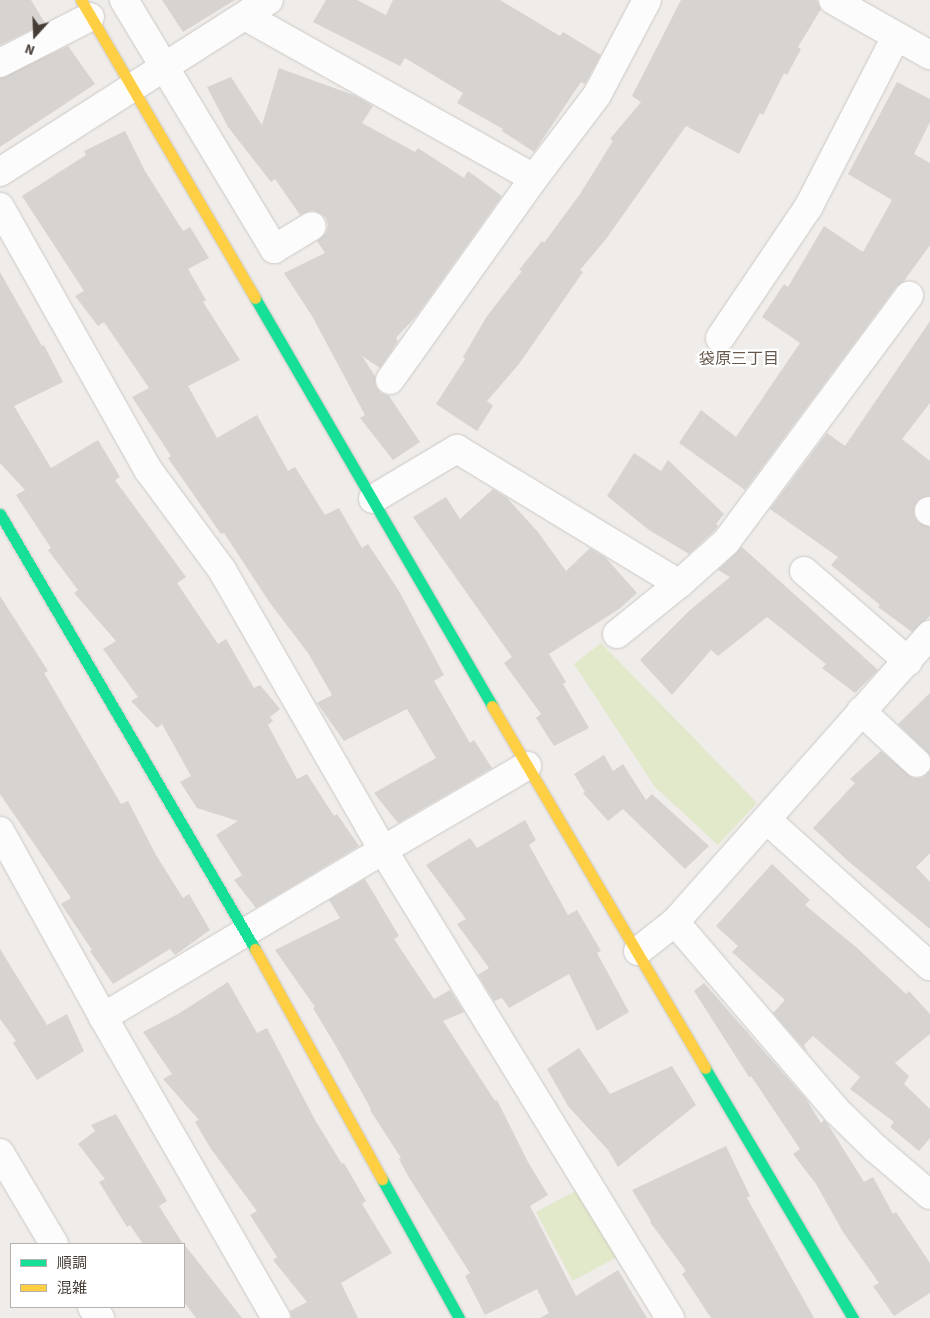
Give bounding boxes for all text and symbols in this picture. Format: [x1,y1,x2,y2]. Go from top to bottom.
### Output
north arrow [10,10,60,60]
text: N [22,38,38,60]
district label: 袋原三丁目 [699,349,779,369]
legend [10,1243,185,1308]
text: 順調 [57,1253,87,1274]
text: 混雑 [57,1278,87,1299]

